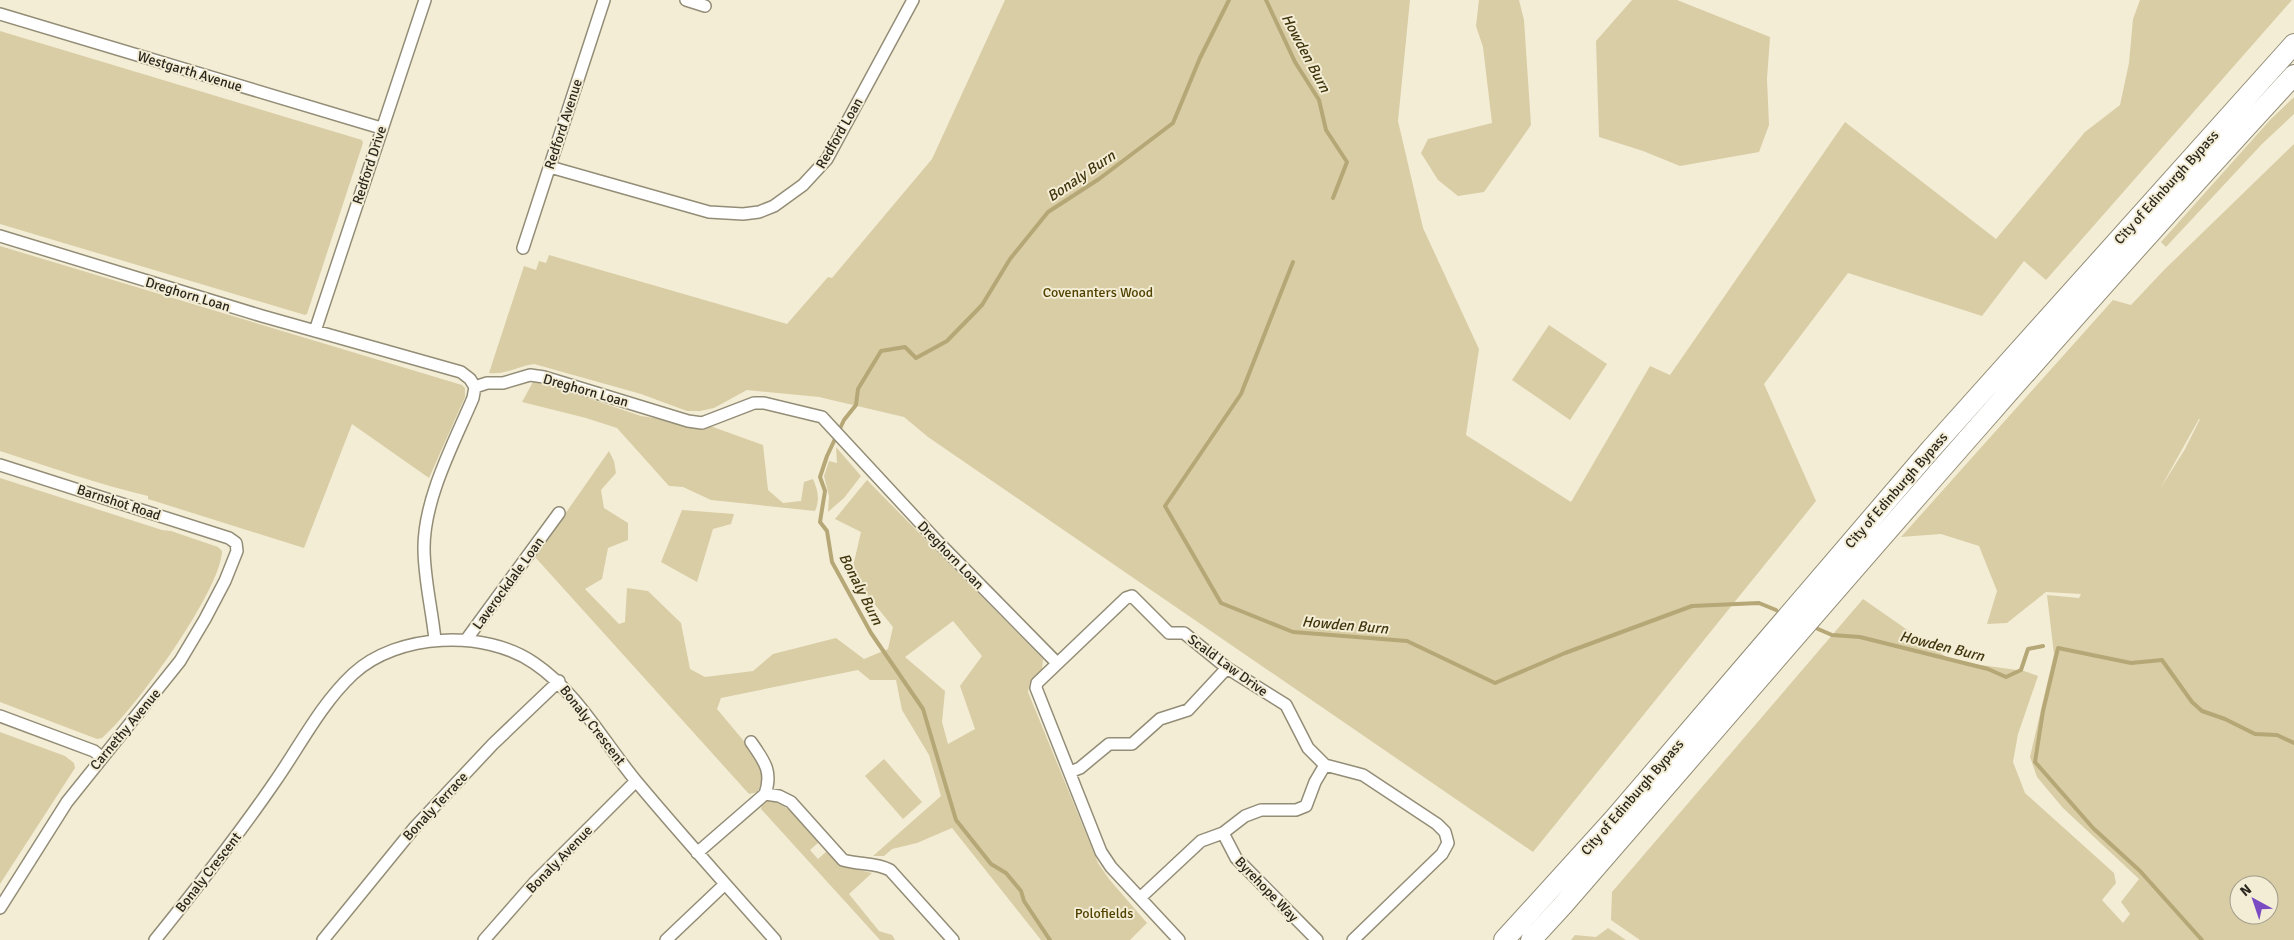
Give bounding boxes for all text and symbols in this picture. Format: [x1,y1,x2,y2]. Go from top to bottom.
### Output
water label: Howden Burn [1278,11,1335,96]
street label: Westgarth Avenue [135,47,244,95]
street label: Redford Avenue [541,77,586,171]
street label: Redford Loan [812,95,867,172]
street label: Redford Drive [349,124,390,206]
street label: City of Edinburgh Bypass [2111,127,2222,248]
water label: Bonaly Burn [1044,146,1119,205]
street label: Dreghorn Loan [143,273,232,315]
park label: Covenanters Wood [1043,284,1153,301]
street label: Dreghorn Loan [541,370,631,411]
street label: City of Edinburgh Bypass [1841,429,1951,552]
street label: Barnshot Road [75,481,163,524]
street label: Dreghorn Loan [914,518,987,593]
street label: Laverockdale Loan [469,534,548,633]
water label: Bonaly Burn [835,550,887,629]
water label: Howden Burn [1301,612,1390,638]
water label: Howden Burn [1898,627,1987,665]
street label: Scald Law Drive [1184,631,1271,700]
street label: Bonaly Crescent [556,682,629,769]
street label: Carnethy Avenue [86,685,164,773]
street label: City of Edinburgh Bypass [1577,736,1687,859]
street label: Bonaly Terrace [399,769,471,844]
street label: Bonaly Avenue [523,822,596,897]
street label: Bonaly Crescent [172,829,245,916]
street label: Byrehope Way [1231,853,1302,926]
north arrow [2229,875,2279,925]
text: N [2237,881,2255,900]
park label: Polofields [1075,905,1133,922]

